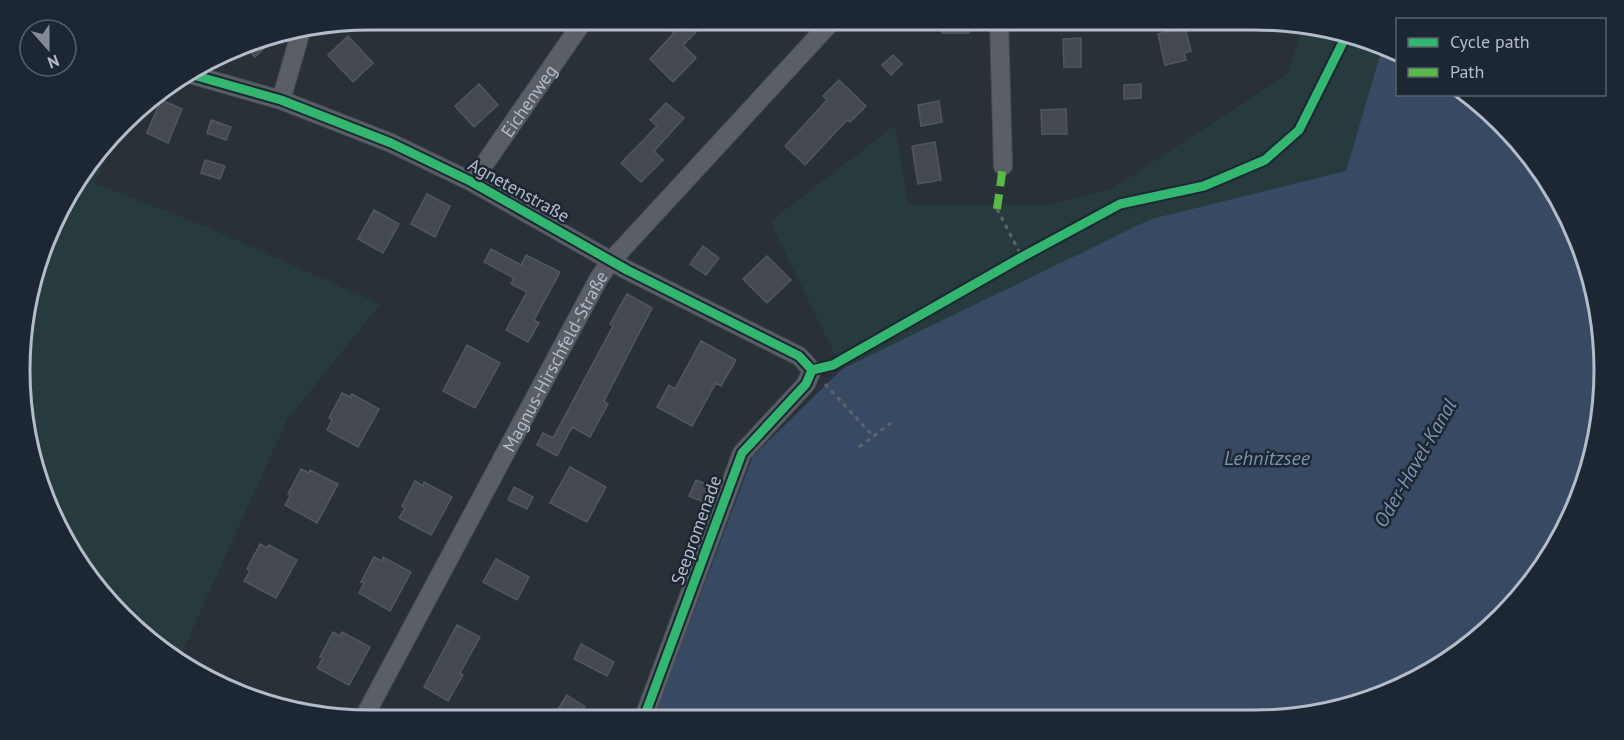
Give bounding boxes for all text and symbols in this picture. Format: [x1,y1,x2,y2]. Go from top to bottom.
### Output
north arrow [18,18,78,78]
legend [1396,18,1606,96]
text: Cycle path [1450,30,1530,53]
text: N [45,51,62,73]
street label: Eichenweg [495,60,561,141]
text: Path [1450,60,1484,83]
street label: Agnetenstraße [464,153,574,227]
street label: Magnus-Hirschfeld-Straße [497,266,612,455]
water label: Oder-Havel-Kanal [1368,394,1463,532]
water label: Lehnitzsee [1224,445,1311,471]
street label: Seepromenade [666,472,726,588]

